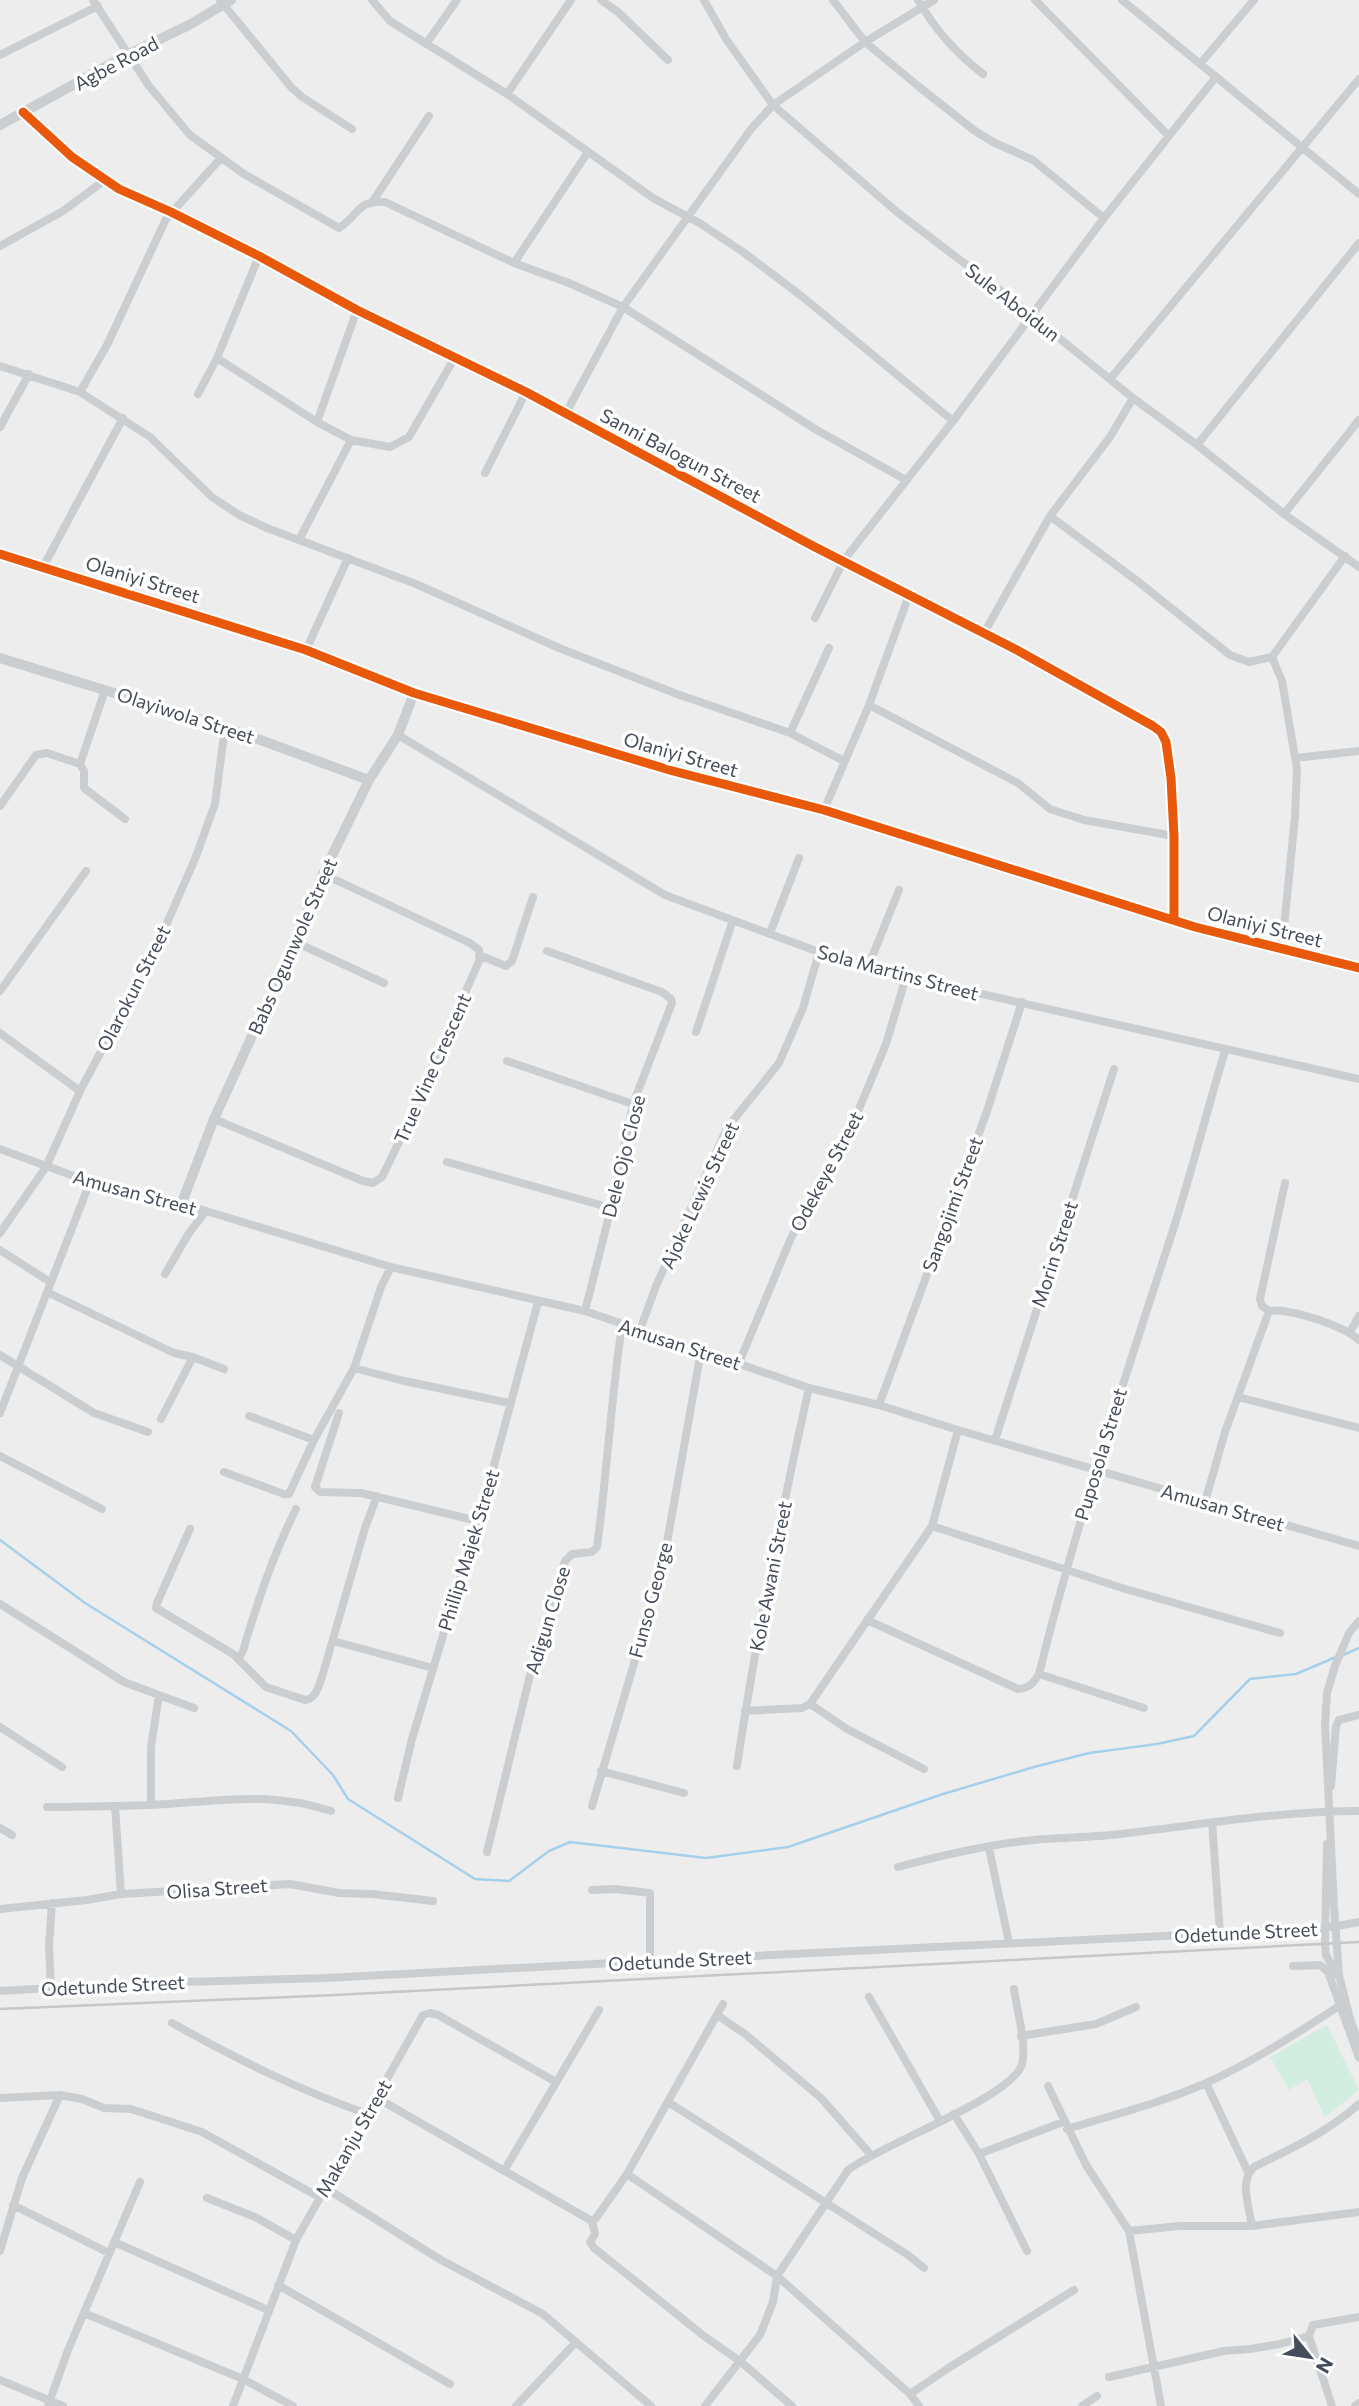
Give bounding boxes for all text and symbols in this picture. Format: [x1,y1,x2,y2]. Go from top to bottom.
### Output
street label: Agbe Road [70,31,162,95]
street label: Sule Aboidun [961,258,1065,346]
street label: Sanni Balogun Street [597,403,766,507]
street label: Olaniyi Street [83,551,203,607]
street label: Olayiwola Street [114,682,258,748]
street label: Olaniyi Street [621,727,741,781]
street label: Babs Ogunwole Street [243,854,341,1038]
street label: Olaniyi Street [1205,901,1325,951]
street label: Olarokun Street [91,921,175,1055]
street label: Sola Martins Street [815,939,981,1005]
street label: True Vine Crescent [389,989,476,1147]
street label: Dele Ojo Close [597,1092,649,1220]
street label: Odekeye Street [785,1107,867,1235]
street label: Ajoke Lewis Street [655,1118,743,1272]
street label: Sangojimi Street [917,1133,987,1275]
street label: Amusan Street [71,1164,200,1220]
street label: Morin Street [1026,1198,1082,1310]
street label: Amusan Street [616,1313,744,1375]
street label: Puposola Street [1069,1385,1131,1523]
street label: Phillip Majek Street [433,1466,504,1633]
street label: Amusan Street [1159,1478,1287,1536]
street label: Kole Awani Street [744,1499,796,1653]
street label: Funso George [624,1540,676,1660]
street label: Adigun Close [520,1563,574,1677]
street label: Olisa Street [166,1873,268,1903]
street label: Odetunde Street [1173,1917,1319,1947]
street label: Odetunde Street [607,1945,753,1975]
street label: Odetunde Street [40,1970,186,2000]
street label: Makanju Street [310,2075,396,2201]
north arrow [1275,2322,1345,2392]
text: N [1312,2354,1339,2378]

